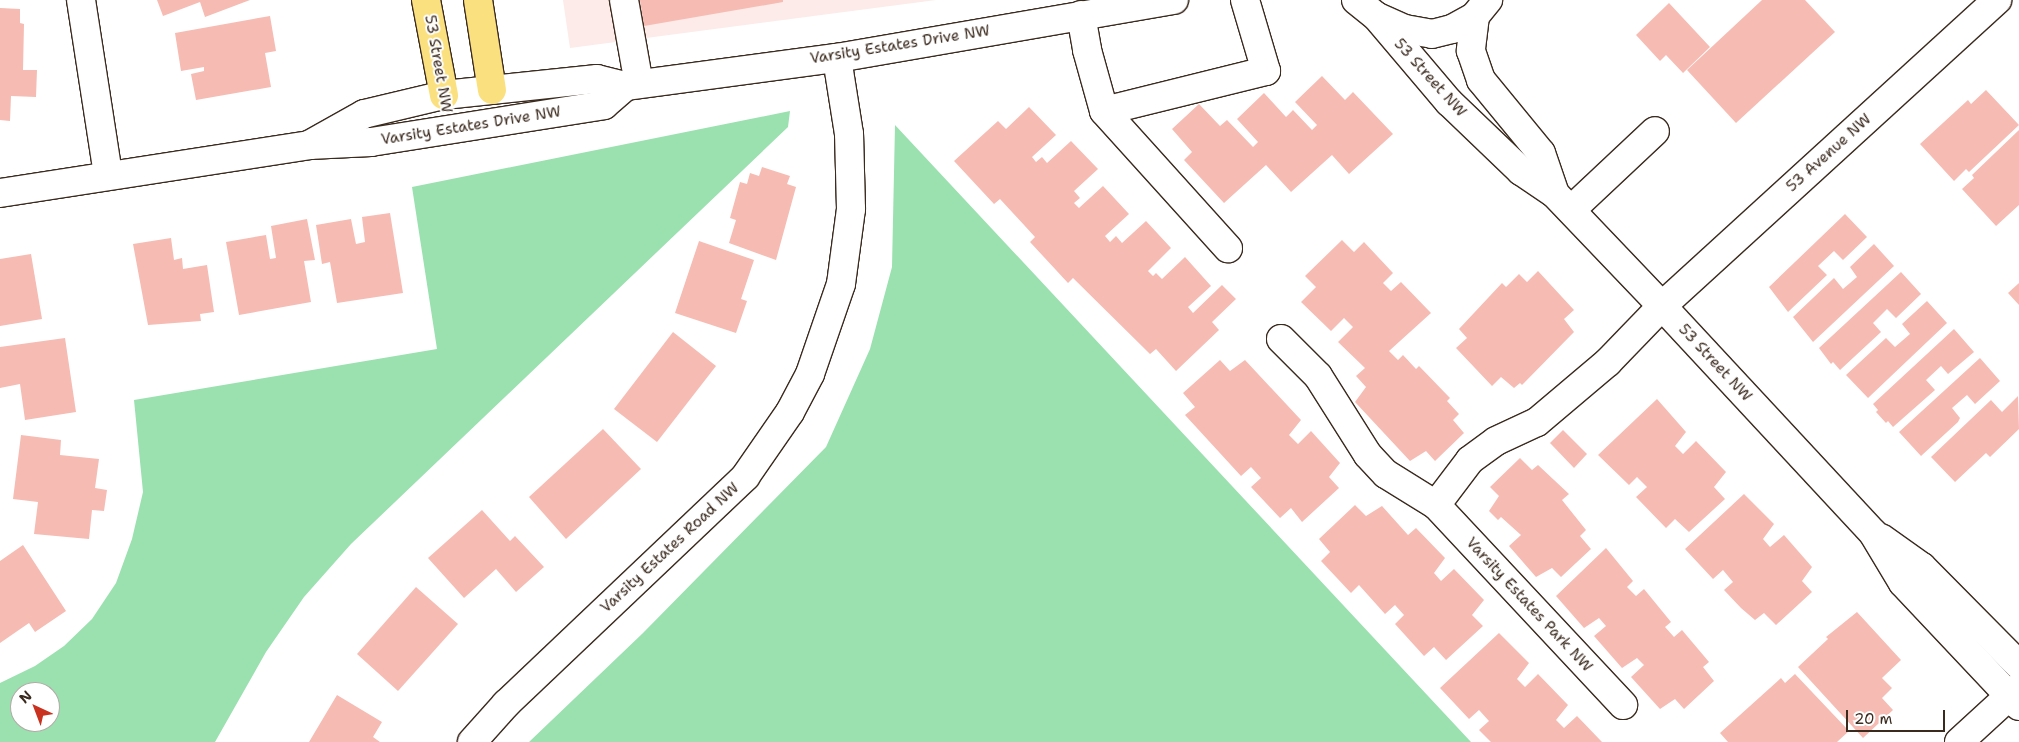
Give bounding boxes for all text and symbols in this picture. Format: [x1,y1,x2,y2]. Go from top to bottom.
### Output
street label: 53 Street NW [421,14,455,114]
street label: Varsity Estates Drive NW [809,22,991,68]
street label: 53 Street NW [1390,35,1470,121]
street label: Varsity Estates Drive NW [380,103,562,149]
street label: 53 Avenue NW [1783,110,1875,196]
street label: 53 Street NW [1675,321,1755,405]
street label: Varsity Estates Road NW [597,479,743,617]
street label: Varsity Estates Park NW [1462,534,1596,676]
north arrow [10,682,60,732]
text: N [15,686,36,707]
scale bar [1849,700,1948,732]
text: 20 m [1854,709,1893,729]

